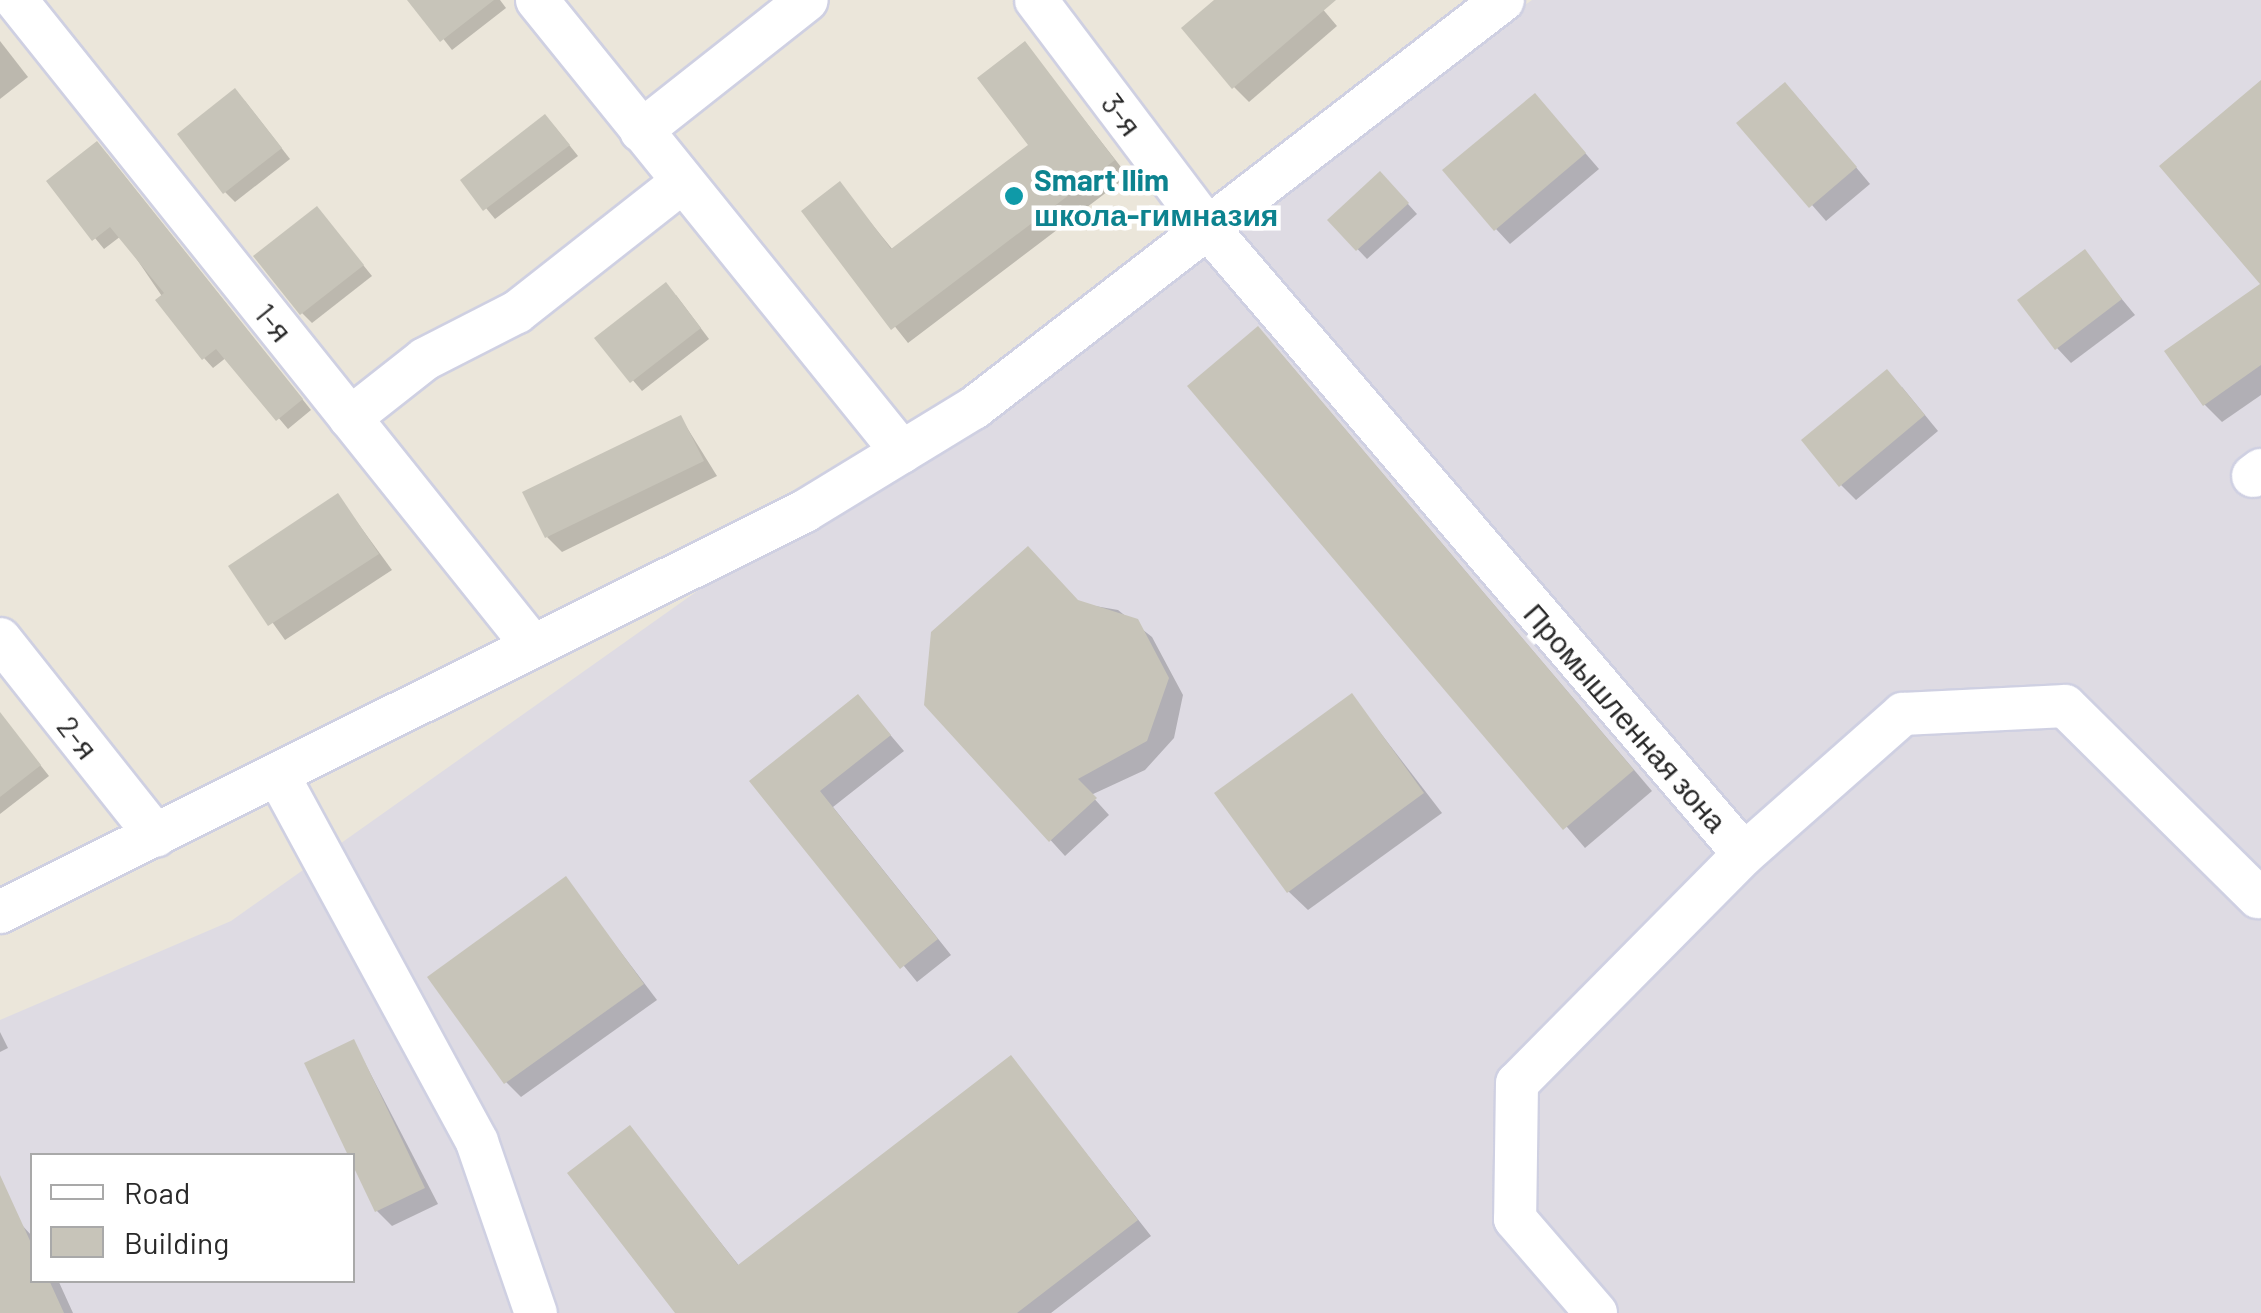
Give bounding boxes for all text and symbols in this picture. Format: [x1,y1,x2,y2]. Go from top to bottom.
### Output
street label: 3-я [1095,86,1149,142]
place label: Smart llim школа-гимназия [1034,161,1278,232]
marker: Smart llim школа-гимназия [1003,185,1025,207]
street label: 1-я [248,296,300,348]
street label: Промышленная зона [1517,595,1735,839]
street label: 2-я [50,709,106,765]
legend [30,1153,355,1283]
text: Road [124,1174,190,1210]
text: Building [124,1224,229,1260]

